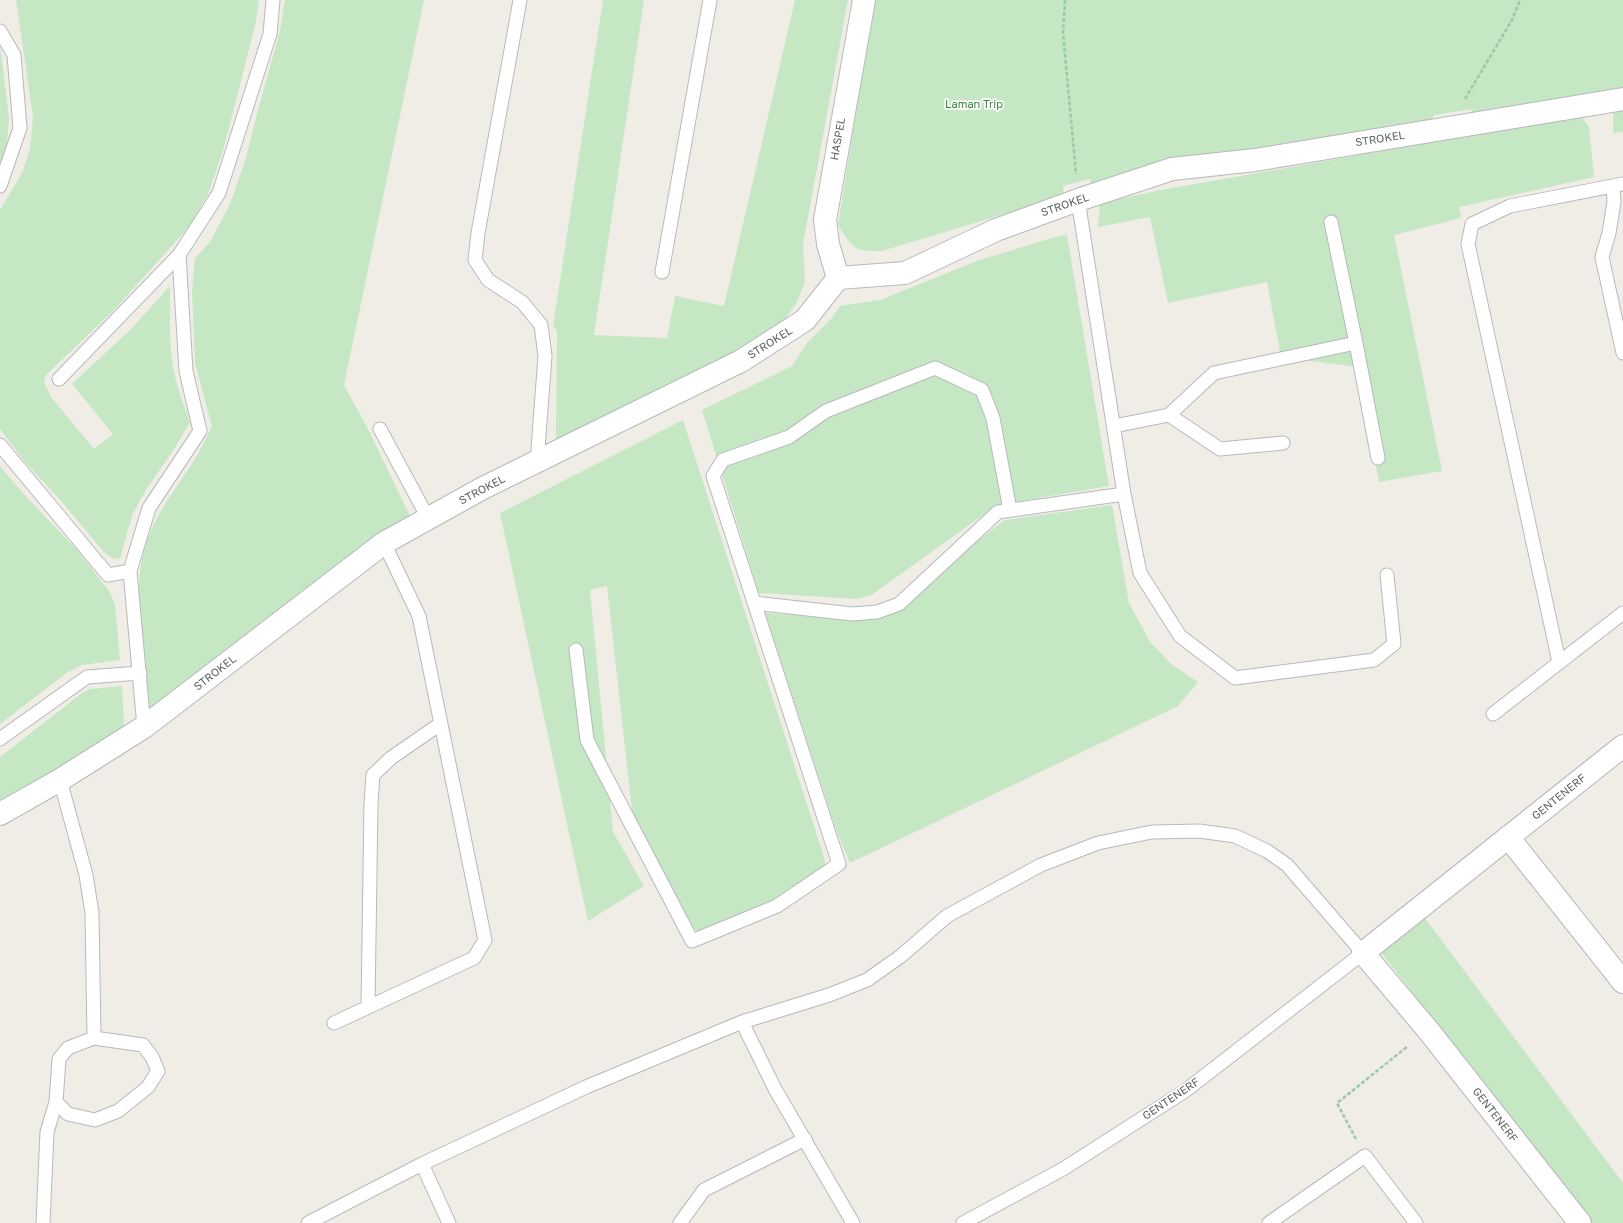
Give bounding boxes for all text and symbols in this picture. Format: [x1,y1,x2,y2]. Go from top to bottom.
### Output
park label: Laman Trip [945,98,1003,112]
street label: HASPEL [828,117,848,161]
street label: STROKEL [1354,129,1406,149]
street label: STROKEL [1039,191,1091,219]
street label: STROKEL [745,324,795,362]
street label: STROKEL [457,472,507,508]
street label: STROKEL [191,652,239,694]
street label: GENTENERF [1529,771,1589,823]
street label: GENTENERF [1140,1075,1202,1123]
street label: GENTENERF [1470,1085,1520,1145]

